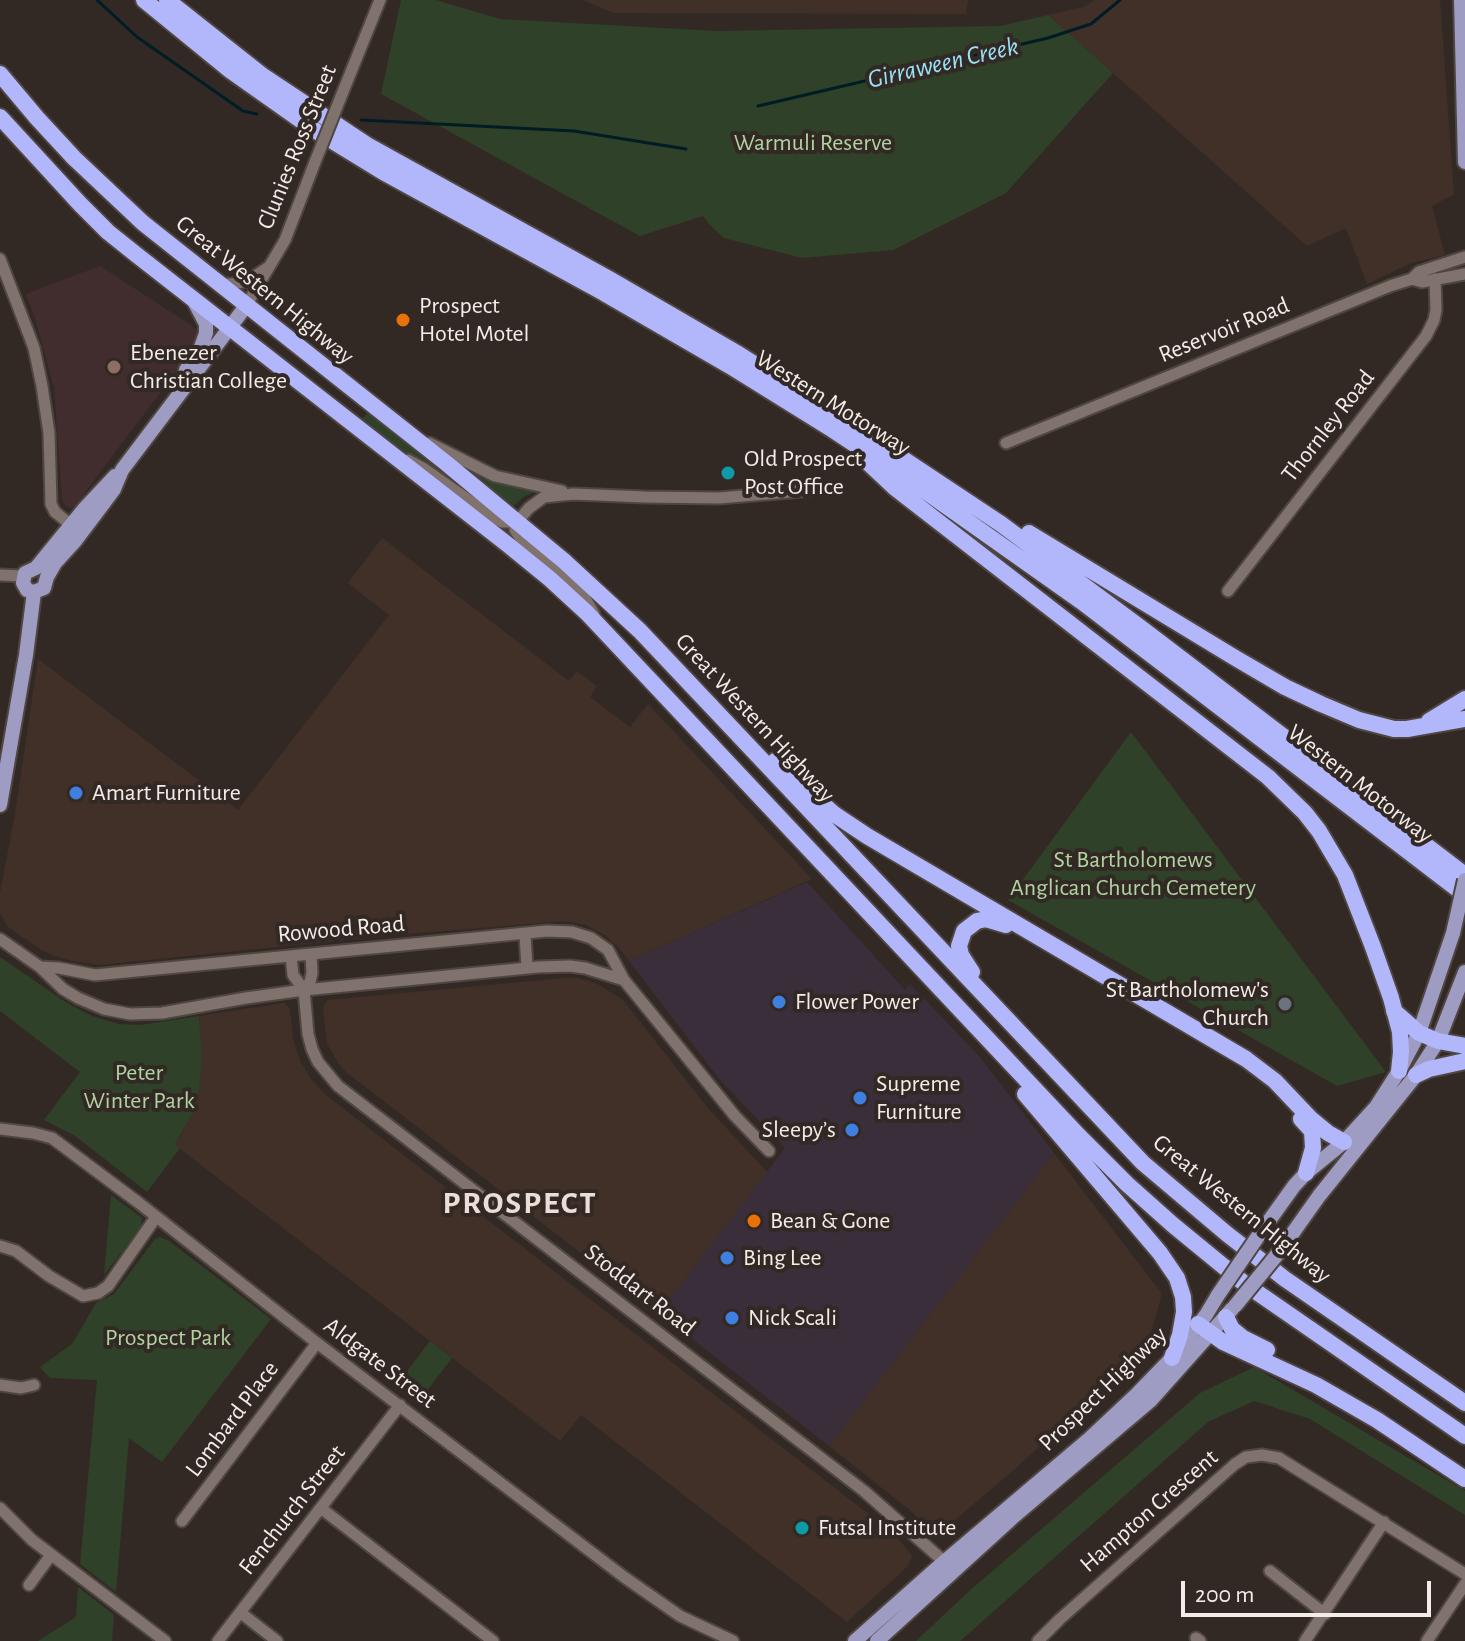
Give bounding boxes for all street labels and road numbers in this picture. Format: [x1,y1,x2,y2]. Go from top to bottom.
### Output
street label: Clunies Ross Street [251,60,343,234]
street label: Great Western Highway [170,209,360,371]
street label: Reservoir Road [1154,291,1294,369]
street label: Western Motorway [750,344,916,462]
street label: Thornley Road [1275,364,1381,488]
street label: Great Western Highway [669,627,841,809]
street label: Western Motorway [1281,718,1439,850]
street label: Rowood Road [276,909,406,949]
street label: Great Western Highway [1147,1128,1337,1290]
street label: Stoddart Road [579,1238,701,1342]
street label: Aldgate Street [318,1311,442,1415]
street label: Prospect Highway [1033,1320,1173,1458]
street label: Lombard Place [179,1355,285,1483]
street label: Fenchurch Street [232,1439,352,1581]
street label: Hampton Crescent [1074,1443,1224,1579]

